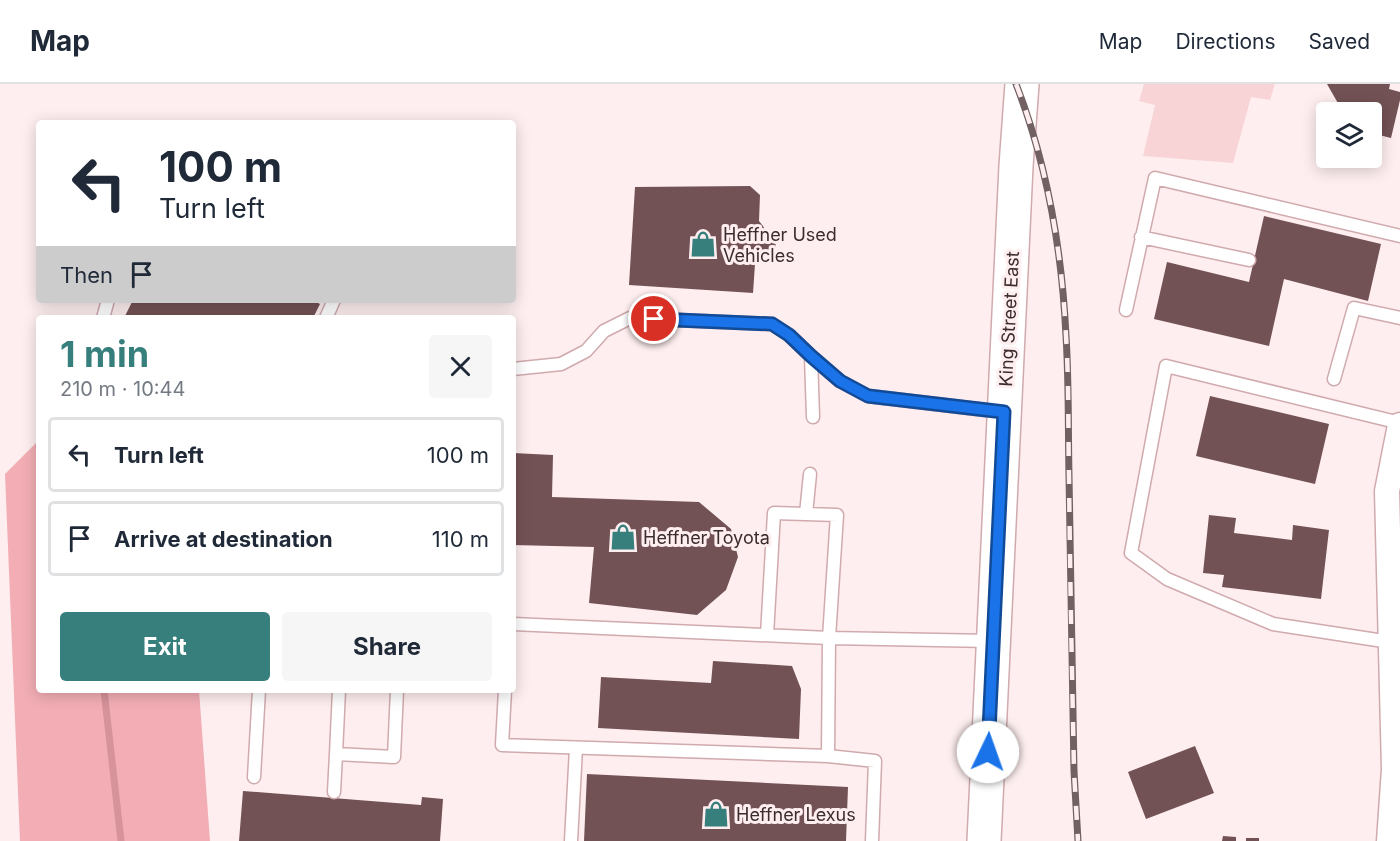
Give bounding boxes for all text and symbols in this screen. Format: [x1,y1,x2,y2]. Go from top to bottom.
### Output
text: Map [30,24,90,58]
text: Map [1099,29,1142,54]
text: Directions [1175,29,1276,54]
text: Saved [1309,29,1370,54]
map controls [1316,102,1382,168]
button: layers [1316,102,1382,168]
text: 100 m [159,141,282,192]
icon: left [60,144,138,222]
text: Turn left [159,192,265,225]
place label: Heffner Used Vehicles [723,224,837,266]
shop icon: Heffner Used Vehicles [688,229,718,259]
street label: King Street East [995,251,1023,387]
icon: arrive [125,258,158,291]
text: Then [60,262,113,288]
pin [628,293,679,344]
icon: arrive [637,302,670,335]
text: 1 min [60,332,149,376]
button: close [429,335,492,398]
text: 210 m · 10:44 [60,377,185,401]
icon: left [63,438,96,471]
text: Turn left [114,442,204,468]
text: 100 m [427,442,489,468]
icon: arrive [63,522,96,555]
shop icon: Heffner Toyota [608,522,638,552]
text: Arrive at destination [114,526,333,552]
text: 110 m [432,526,489,552]
place label: Heffner Toyota [643,527,770,548]
button: Exit [60,612,270,681]
button: Share [282,612,492,681]
position arrow [956,720,1020,784]
shop icon: Heffner Lexus [701,799,731,829]
place label: Heffner Lexus [736,804,856,825]

